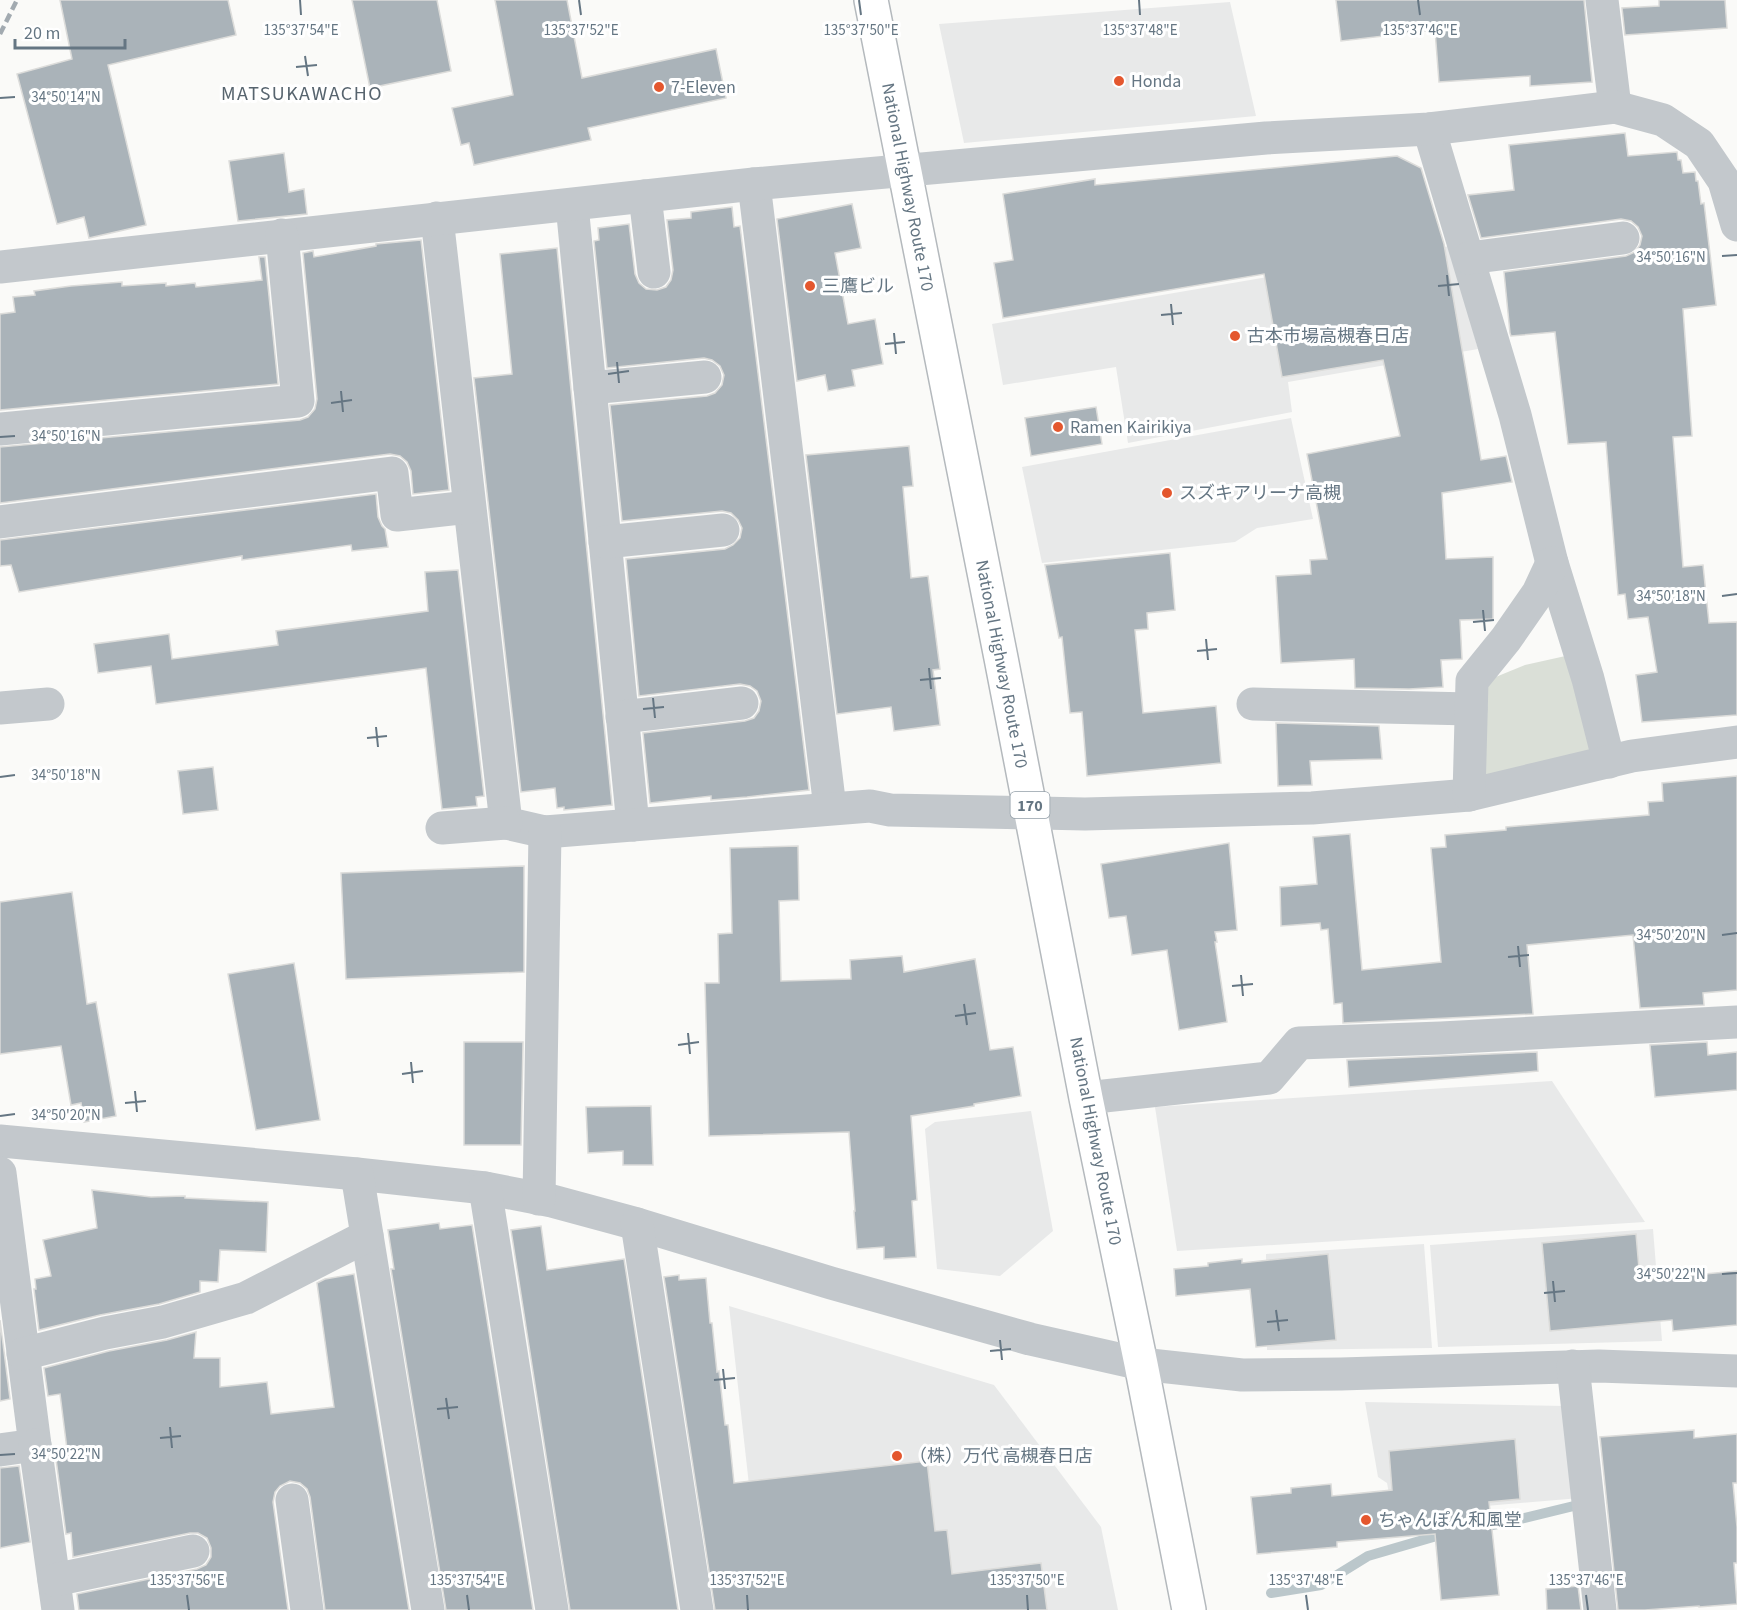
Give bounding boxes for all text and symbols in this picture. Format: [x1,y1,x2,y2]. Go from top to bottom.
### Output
scale bar [15,12,124,50]
text: 135°37'54"E [263,20,339,41]
text: 135°37'52"E [543,20,619,41]
text: 135°37'50"E [823,20,899,41]
text: 135°37'48"E [1102,20,1178,41]
text: 135°37'46"E [1382,20,1458,41]
text: 20 m [24,21,60,46]
place label: Honda [1131,69,1181,94]
marker: Honda [1112,74,1126,88]
place label: 7-Eleven [671,75,736,100]
district label: MATSUKAWACHO [221,80,383,108]
marker: 7-Eleven [652,80,666,94]
street label: National Highway Route 170 [875,81,940,293]
text: 34°50'14"N [31,87,101,108]
text: 34°50'16"N [1636,247,1706,268]
place label: 三鷹ビル [822,274,894,299]
marker: 三鷹ビル [803,279,817,293]
place label: 古本市場高槻春日店 [1247,324,1409,349]
marker: 古本市場高槻春日店 [1228,329,1242,343]
place label: Ramen Kairikiya [1070,415,1192,440]
marker: Ramen Kairikiya [1051,420,1065,434]
text: 34°50'16"N [31,426,101,447]
place label: スズキアリーナ高槻 [1179,481,1341,506]
marker: スズキアリーナ高槻 [1160,486,1174,500]
street label: National Highway Route 170 [969,558,1034,770]
text: 34°50'18"N [1636,586,1706,607]
text: 34°50'18"N [31,765,101,786]
road number: 170 [1010,792,1050,818]
text: 34°50'20"N [1636,925,1706,946]
street label: National Highway Route 170 [1063,1035,1128,1247]
text: 34°50'20"N [31,1105,101,1126]
text: 34°50'22"N [1636,1264,1706,1285]
text: 34°50'22"N [31,1444,101,1465]
place label: （株）万代 高槻春日店 [909,1444,1093,1469]
marker: （株）万代 高槻春日店 [890,1449,904,1463]
place label: ちゃんぽん和風堂 [1378,1508,1522,1533]
marker: ちゃんぽん和風堂 [1359,1513,1373,1527]
text: 135°37'56"E [149,1570,225,1591]
text: 135°37'54"E [429,1570,505,1591]
text: 135°37'52"E [709,1570,785,1591]
text: 135°37'50"E [989,1570,1065,1591]
text: 135°37'48"E [1268,1570,1344,1591]
text: 135°37'46"E [1548,1570,1624,1591]

